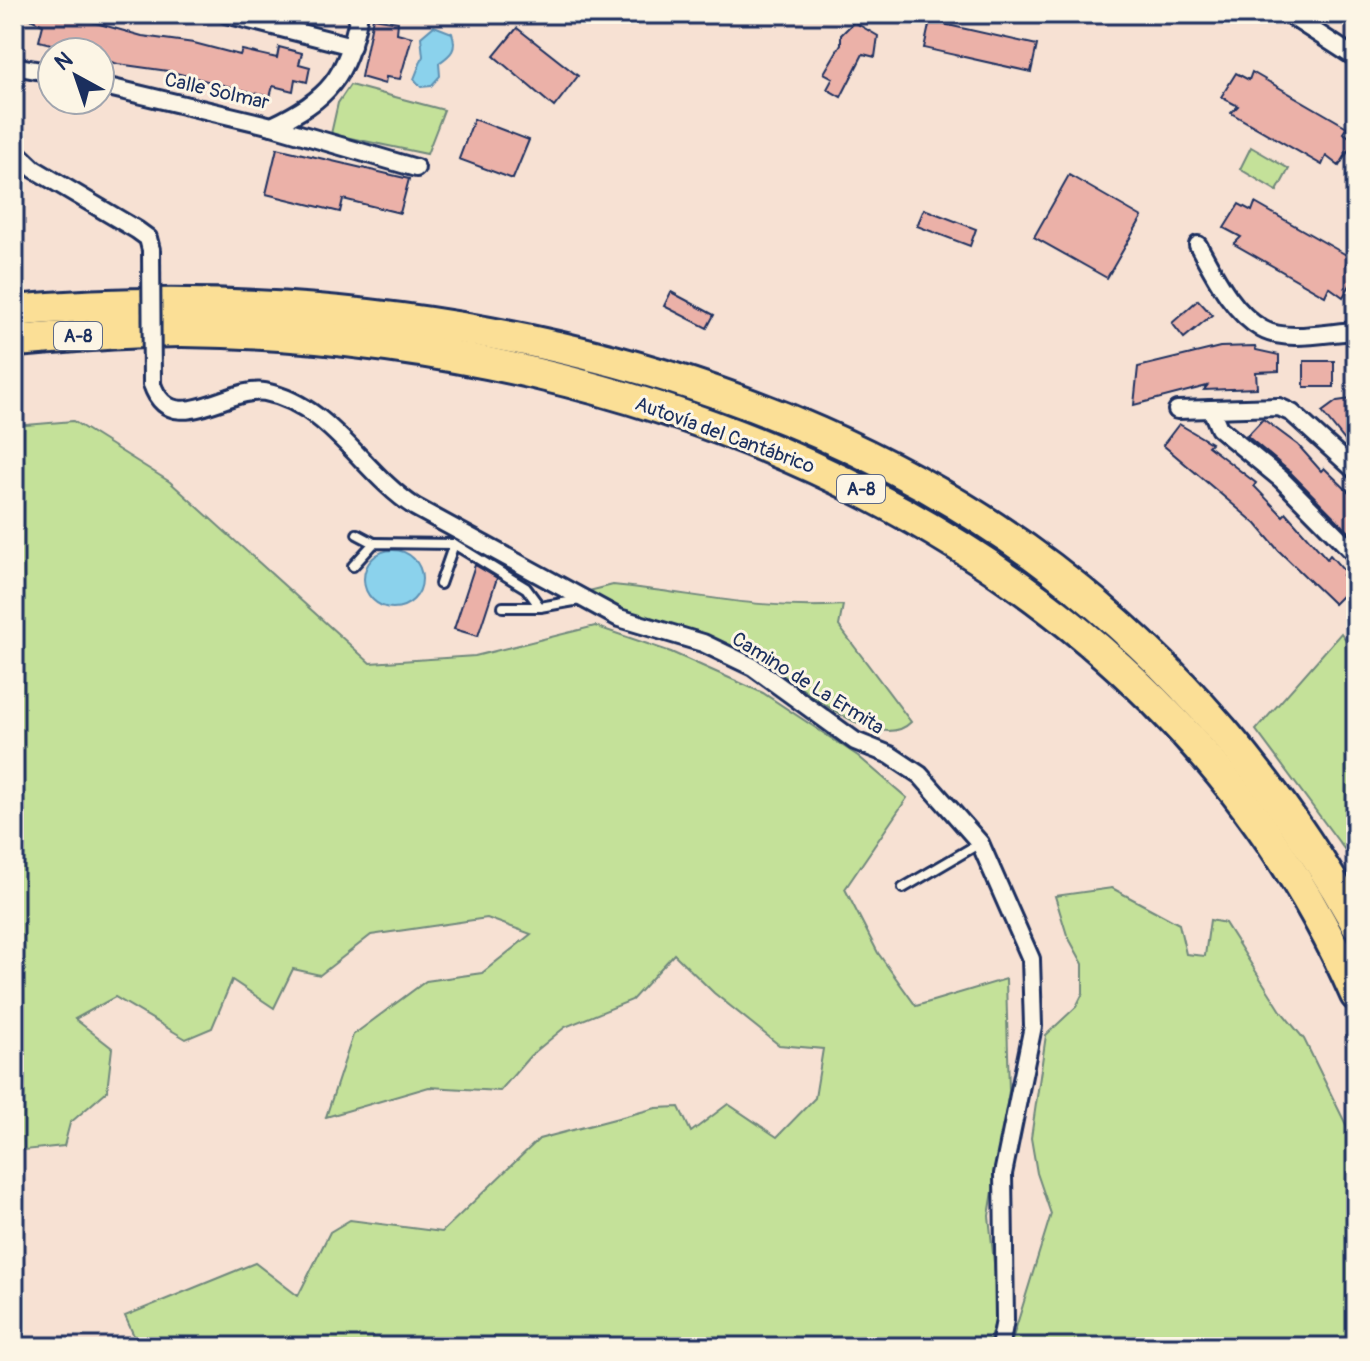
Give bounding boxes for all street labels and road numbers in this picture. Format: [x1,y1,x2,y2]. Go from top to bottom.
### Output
street label: Calle Solmar [162,67,272,115]
road number: A-8 [54,322,102,350]
street label: Autovía del Cantábrico [632,391,818,479]
road number: A-8 [837,475,885,503]
street label: Camino de La Ermita [727,626,889,740]

